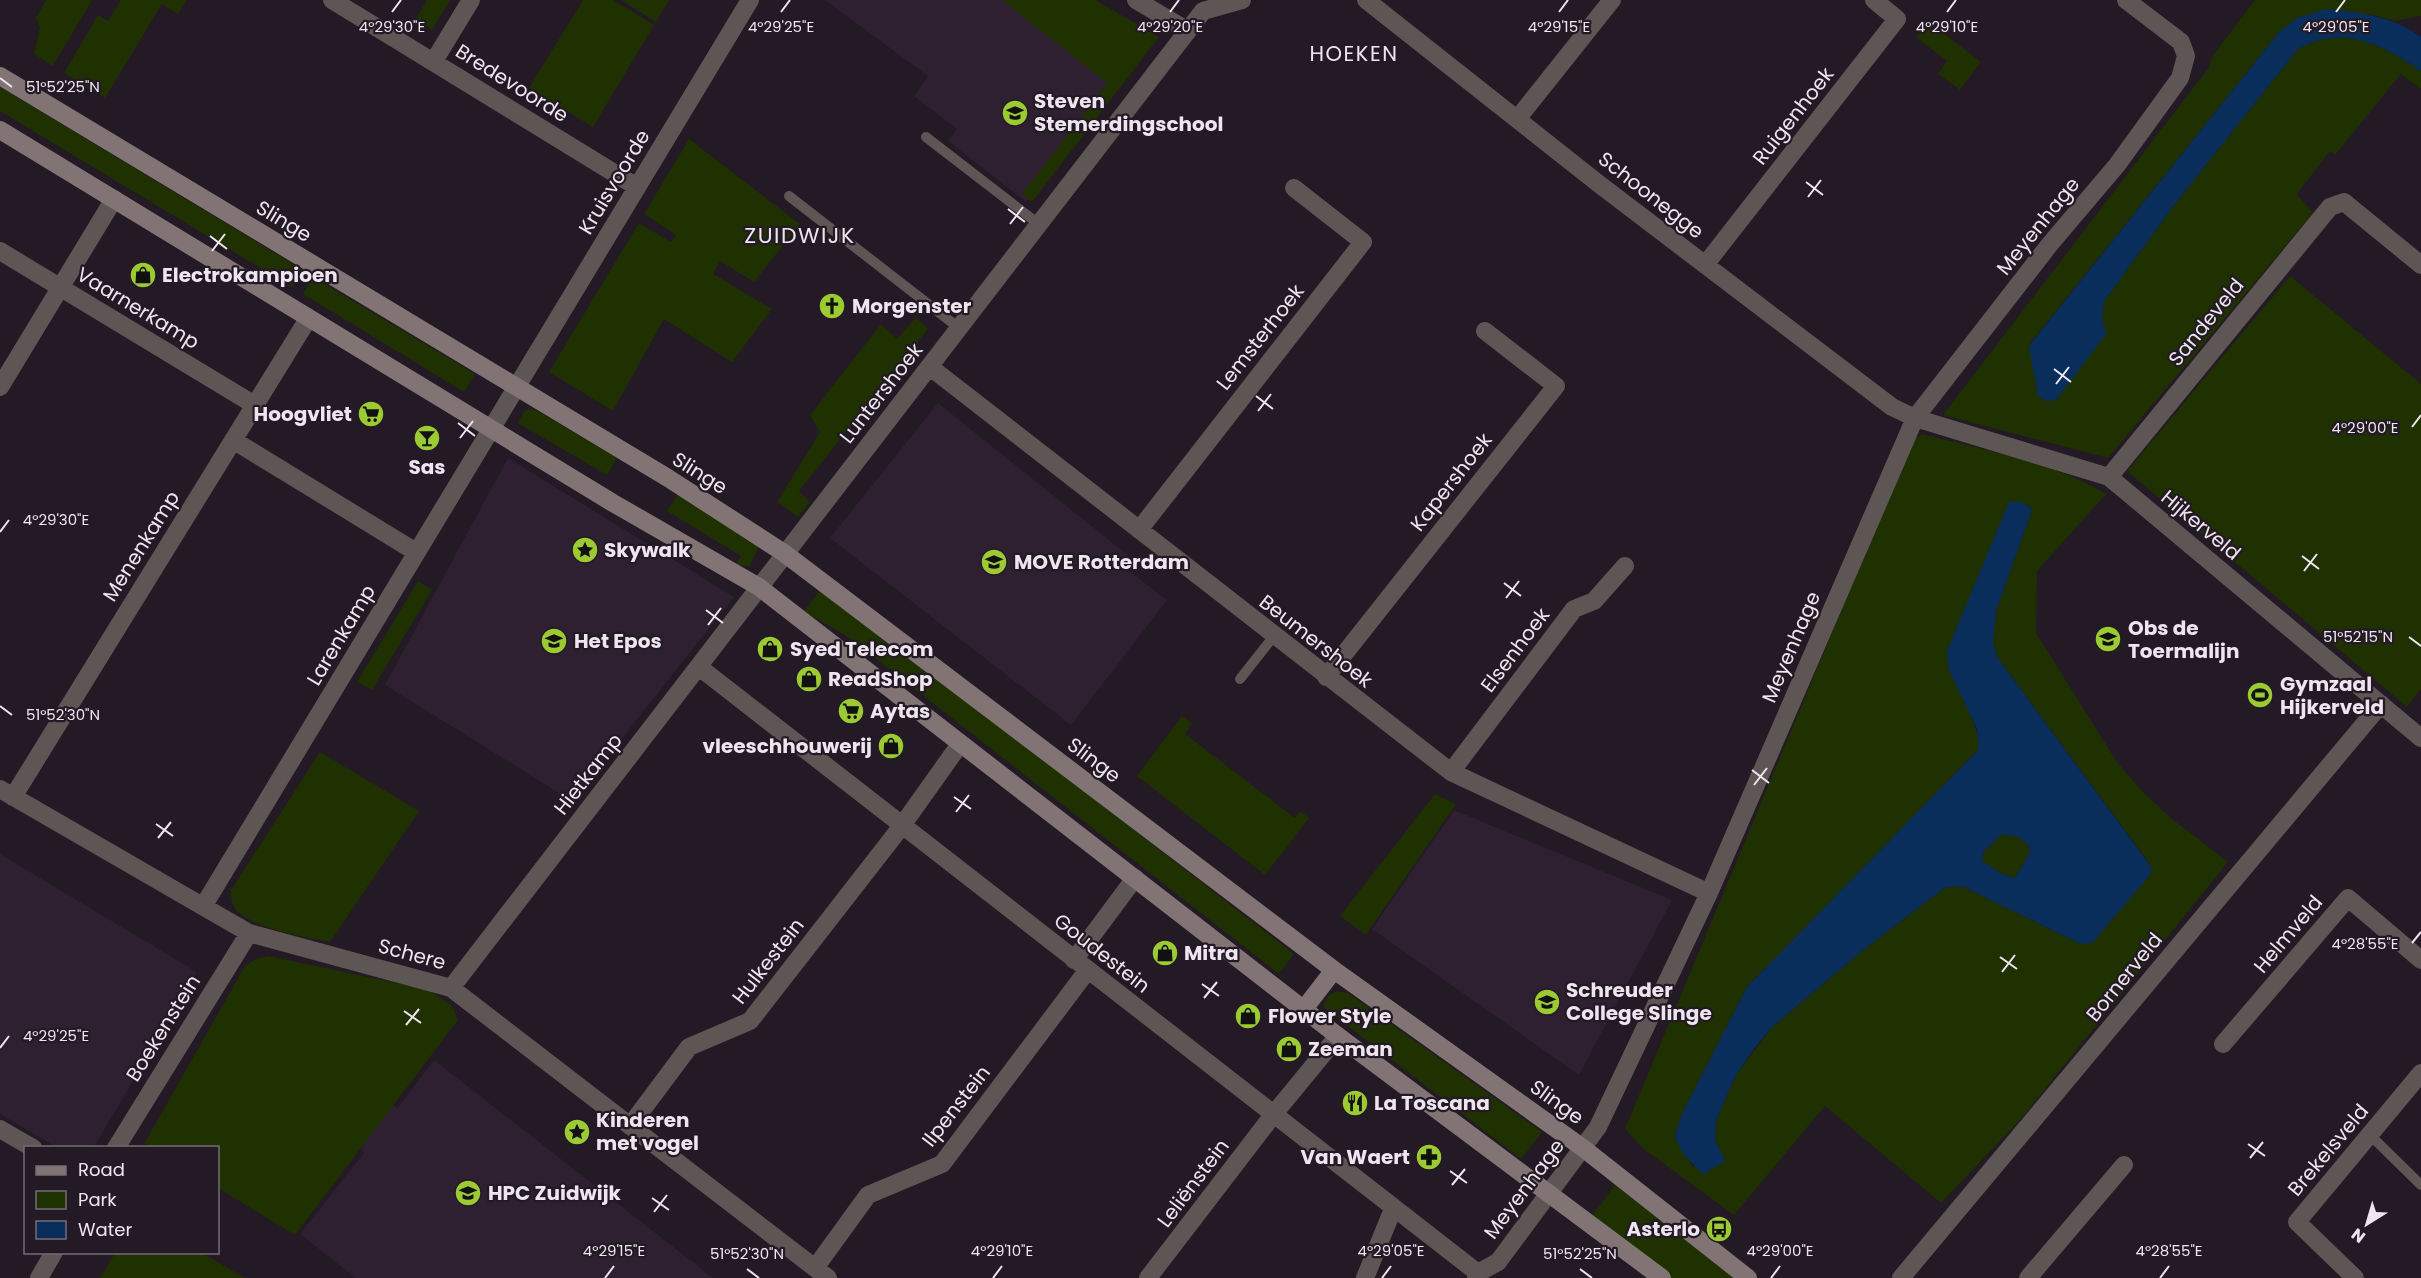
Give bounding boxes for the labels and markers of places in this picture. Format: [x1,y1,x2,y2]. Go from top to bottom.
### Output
place label: Steven Stemerdingschool [1034,87,1223,138]
school or university icon: Steven Stemerdingschool [1000,98,1030,128]
shop icon: Electrokampioen [128,260,158,290]
place label: Electrokampioen [162,261,338,289]
church icon: Morgenster [817,291,847,321]
place label: Morgenster [852,292,972,320]
supermarket icon: Hoogvliet [356,399,386,429]
place label: Hoogvliet [254,400,352,428]
bar icon: Sas [412,423,442,453]
place label: Sas [408,453,446,481]
place icon: Skywalk [570,535,600,565]
place label: Skywalk [604,536,691,564]
school or university icon: MOVE Rotterdam [979,547,1009,577]
place label: MOVE Rotterdam [1014,548,1189,576]
place label: Obs de Toermalijn [2128,614,2239,665]
school or university icon: Obs de Toermalijn [2093,624,2123,654]
school or university icon: Het Epos [539,626,569,656]
place label: Het Epos [574,627,662,655]
shop icon: Syed Telecom [755,634,785,664]
place label: Syed Telecom [790,635,933,663]
shop icon: ReadShop [794,664,824,694]
place label: ReadShop [828,665,933,693]
place label: Gymzaal Hijkerveld [2280,670,2384,721]
sports icon: Gymzaal Hijkerveld [2245,680,2275,710]
supermarket icon: Aytas [836,696,866,726]
place label: Aytas [870,697,930,725]
shop icon: vleeschhouwerij [876,731,906,761]
place label: vleeschhouwerij [703,732,872,760]
shop icon: Mitra [1150,938,1180,968]
place label: Mitra [1184,939,1239,967]
place label: Schreuder College Slinge [1566,976,1712,1027]
school or university icon: Schreuder College Slinge [1532,987,1562,1017]
shop icon: Flower Style [1233,1001,1263,1031]
place label: Flower Style [1268,1002,1391,1030]
shop icon: Zeeman [1274,1034,1304,1064]
place label: Zeeman [1308,1035,1393,1063]
restaurant icon: La Toscana [1340,1088,1370,1118]
place label: La Toscana [1374,1089,1490,1117]
place label: Kinderen met vogel [596,1106,699,1157]
place icon: Kinderen met vogel [562,1117,592,1147]
pharmacy icon: Van Waert [1414,1142,1444,1172]
place label: Van Waert [1300,1143,1410,1171]
school or university icon: HPC Zuidwijk [453,1178,483,1208]
place label: HPC Zuidwijk [488,1179,622,1207]
bus stop icon: Asterlo [1704,1214,1734,1244]
place label: Asterlo [1626,1215,1700,1243]

